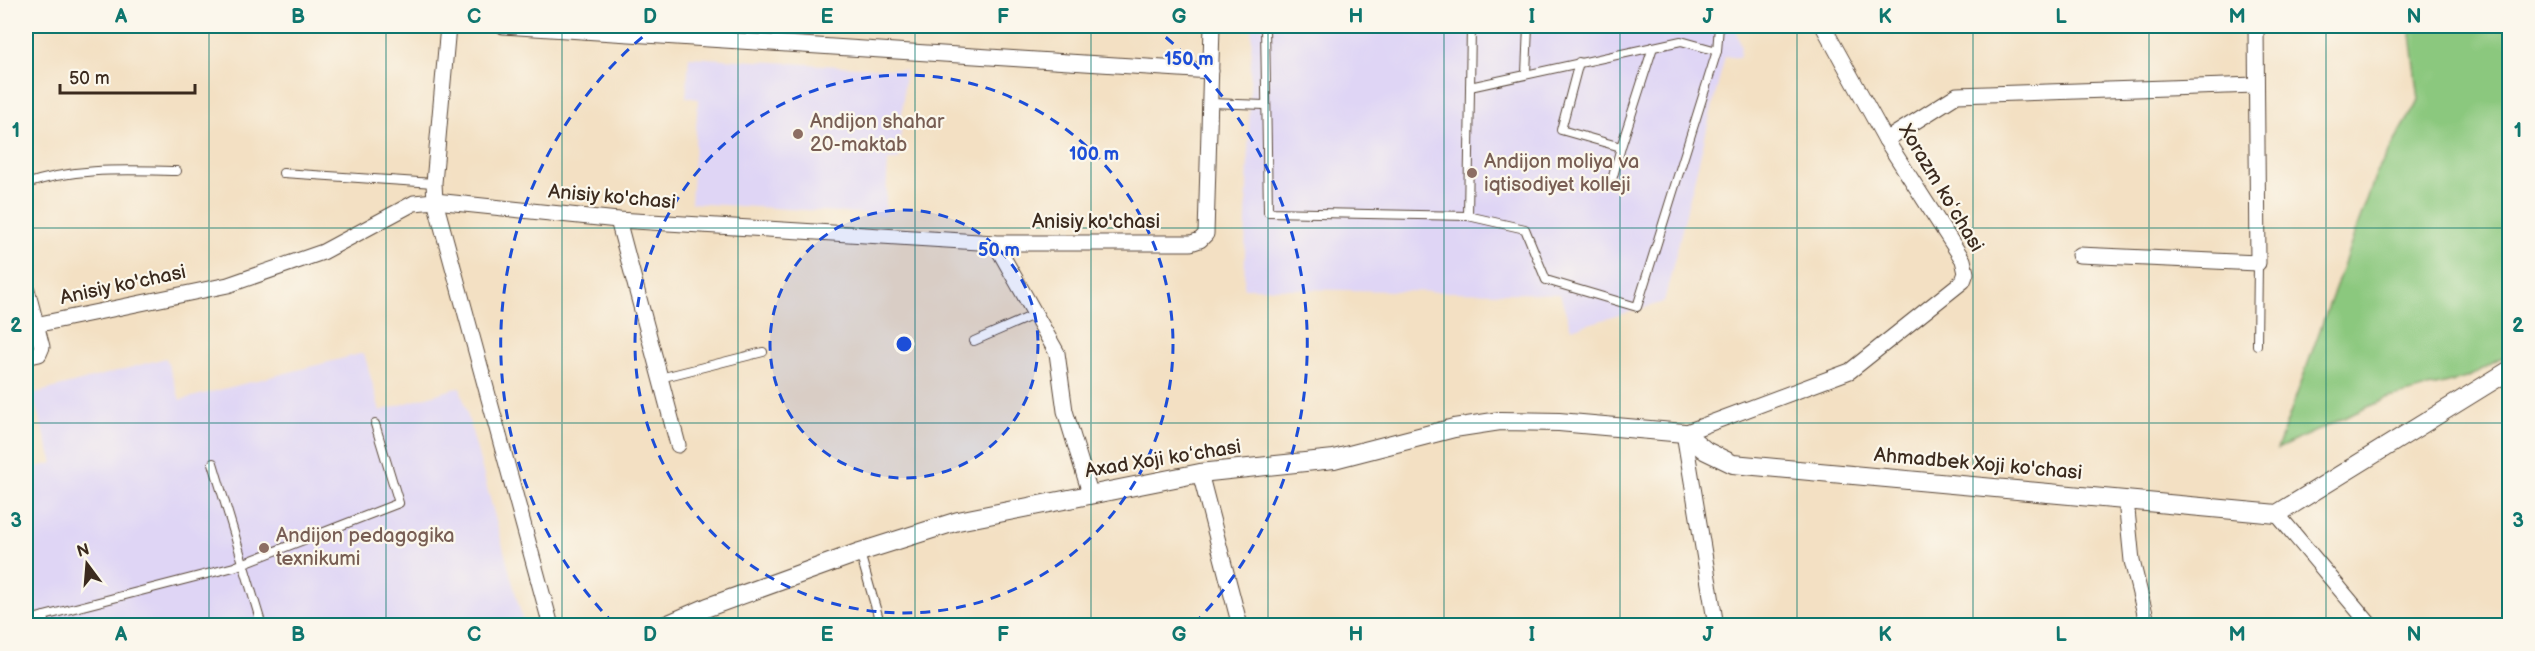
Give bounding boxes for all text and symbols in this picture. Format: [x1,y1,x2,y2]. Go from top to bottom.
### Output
text: A [114,5,128,29]
text: B [291,5,305,29]
text: C [467,5,481,29]
text: D [643,5,657,29]
text: E [821,5,834,29]
text: F [997,5,1009,29]
text: G [1172,5,1187,29]
text: H [1349,5,1363,29]
text: I [1529,5,1535,29]
text: J [1703,5,1715,29]
text: K [1878,5,1892,29]
text: L [2055,5,2067,29]
text: M [2228,5,2246,29]
text: N [2406,5,2422,29]
text: 150 m [1164,49,1214,70]
scale bar [60,57,195,95]
text: 50 m [69,68,110,89]
place label: Andijon shahar 20-maktab [810,110,945,157]
text: 1 [12,119,20,143]
street label: Xorazm koʻchasi [1893,119,1989,256]
text: 1 [2514,119,2522,143]
marker: Andijon shahar 20-maktab [791,127,805,141]
text: 100 m [1069,144,1119,165]
place label: Andijon moliya va iqtisodiyet kolleji [1484,150,1639,197]
marker: Andijon moliya va iqtisodiyet kolleji [1465,166,1479,180]
street label: Anisiy ko'chasi [547,179,677,215]
street label: Anisiy ko'chasi [1032,210,1160,234]
text: 50 m [978,240,1020,261]
street label: Anisiy ko'chasi [58,260,188,310]
text: 2 [10,314,22,338]
text: 2 [2512,314,2524,338]
centre of rings [894,334,914,354]
street label: Axad Xoji koʻchasi [1083,435,1243,483]
street label: Ahmadbek Xoji ko'chasi [1873,443,2083,485]
text: 3 [10,509,22,533]
text: 3 [2512,509,2524,533]
place label: Andijon pedagogika texnikumi [276,524,455,571]
north arrow [57,534,117,594]
text: N [75,540,92,562]
marker: Andijon pedagogika texnikumi [257,541,271,555]
text: A [114,623,128,647]
text: B [291,623,305,647]
text: C [467,623,481,647]
text: D [643,623,657,647]
text: E [821,623,834,647]
text: F [997,623,1009,647]
text: G [1172,623,1187,647]
text: H [1349,623,1363,647]
text: I [1529,623,1535,647]
text: J [1703,623,1715,647]
text: K [1878,623,1892,647]
text: L [2055,623,2067,647]
text: M [2228,623,2246,647]
text: N [2406,623,2422,647]

